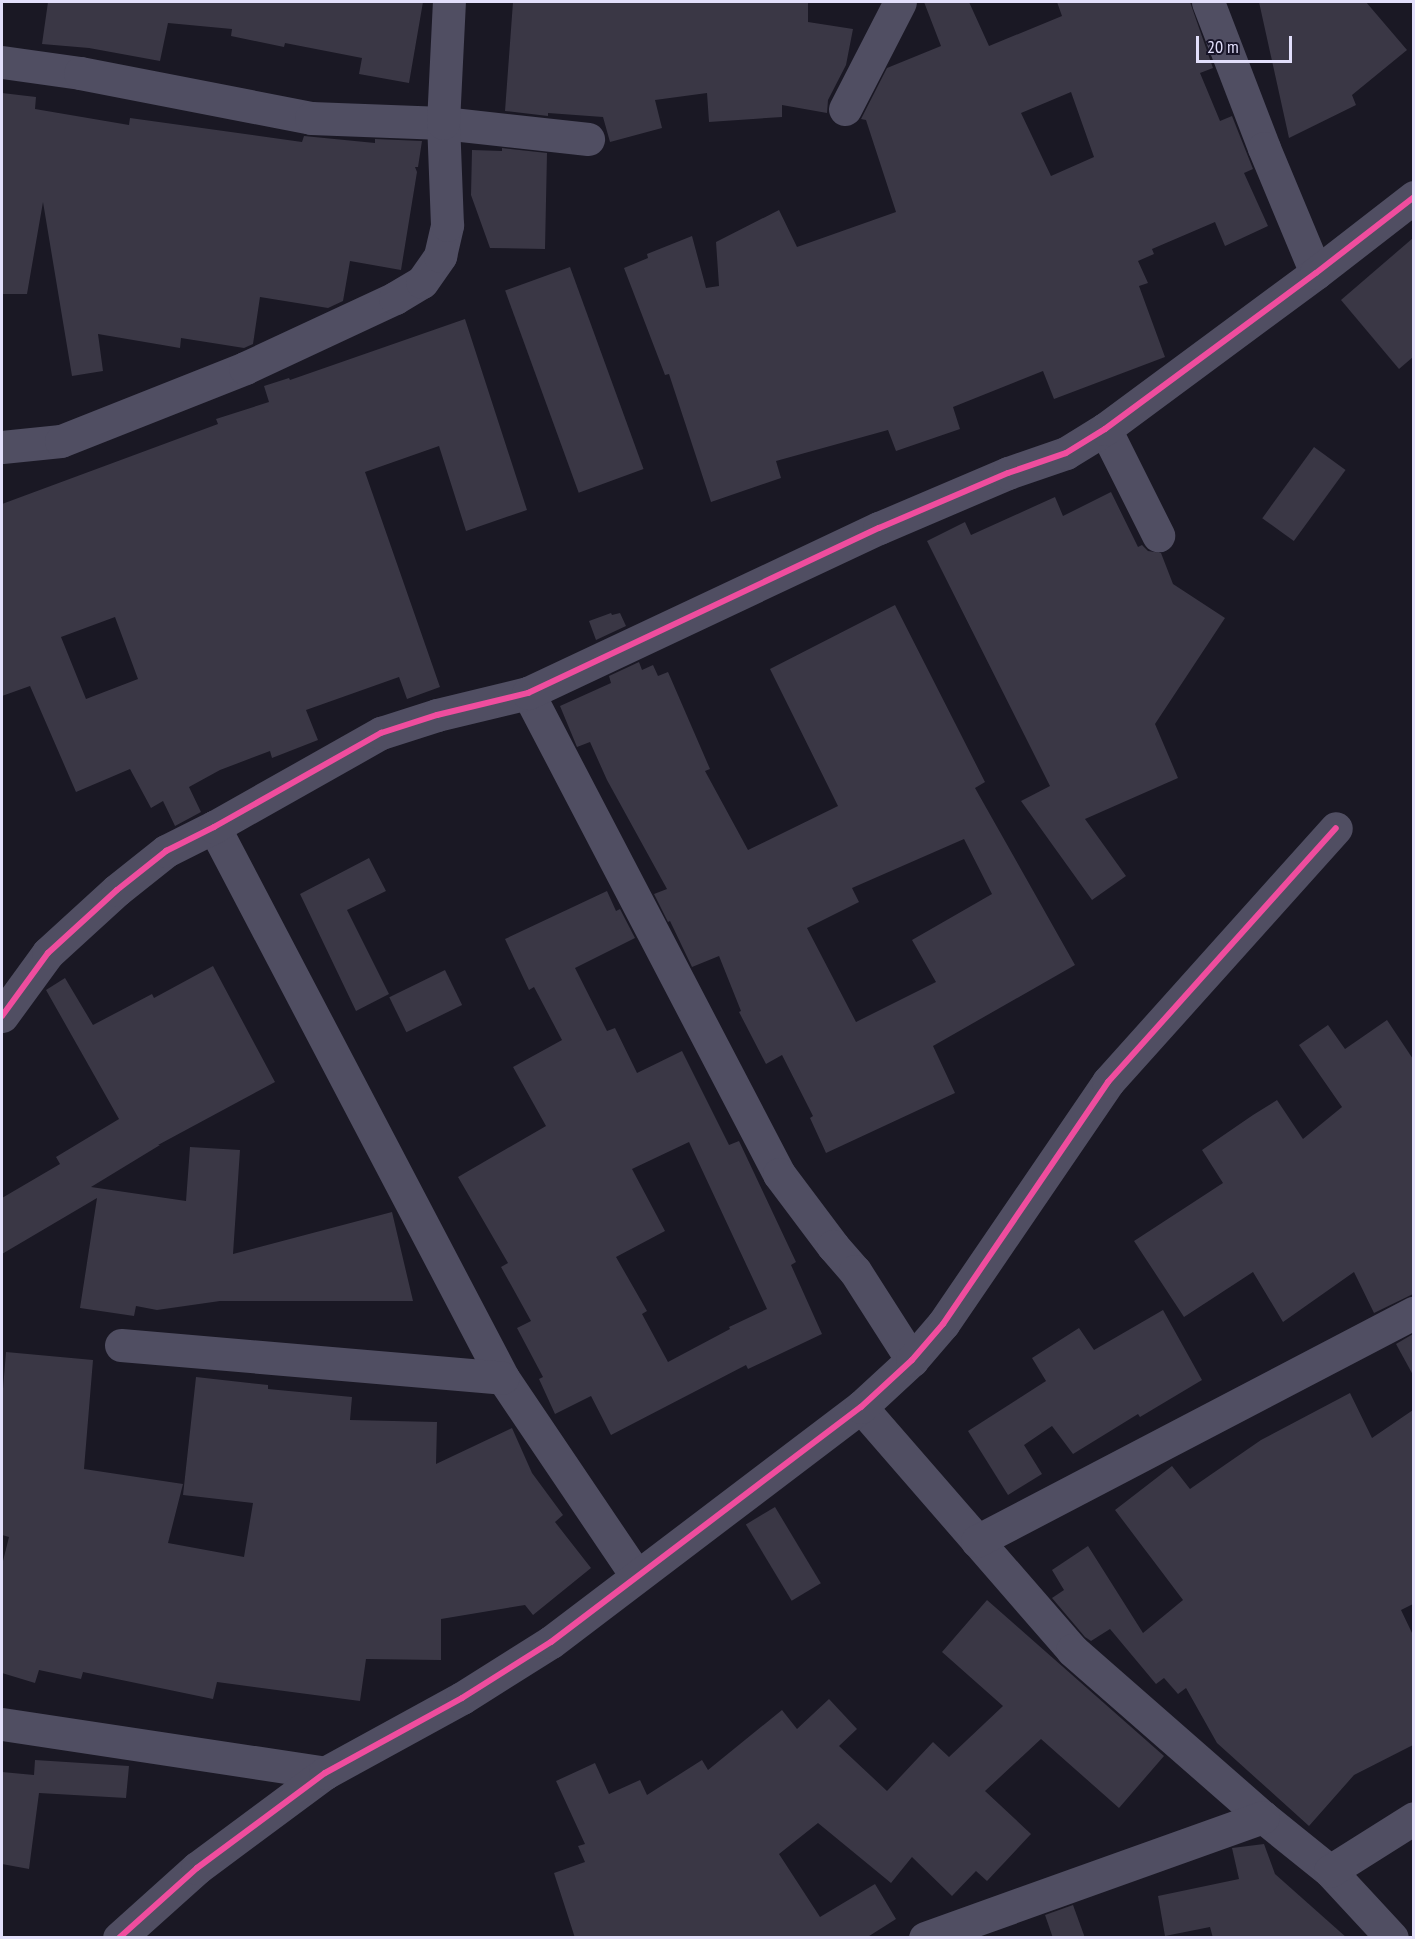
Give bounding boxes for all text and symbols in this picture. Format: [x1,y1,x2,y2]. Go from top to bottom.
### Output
scale bar [1199,24,1295,62]
text: 20 m [1207,35,1239,58]

